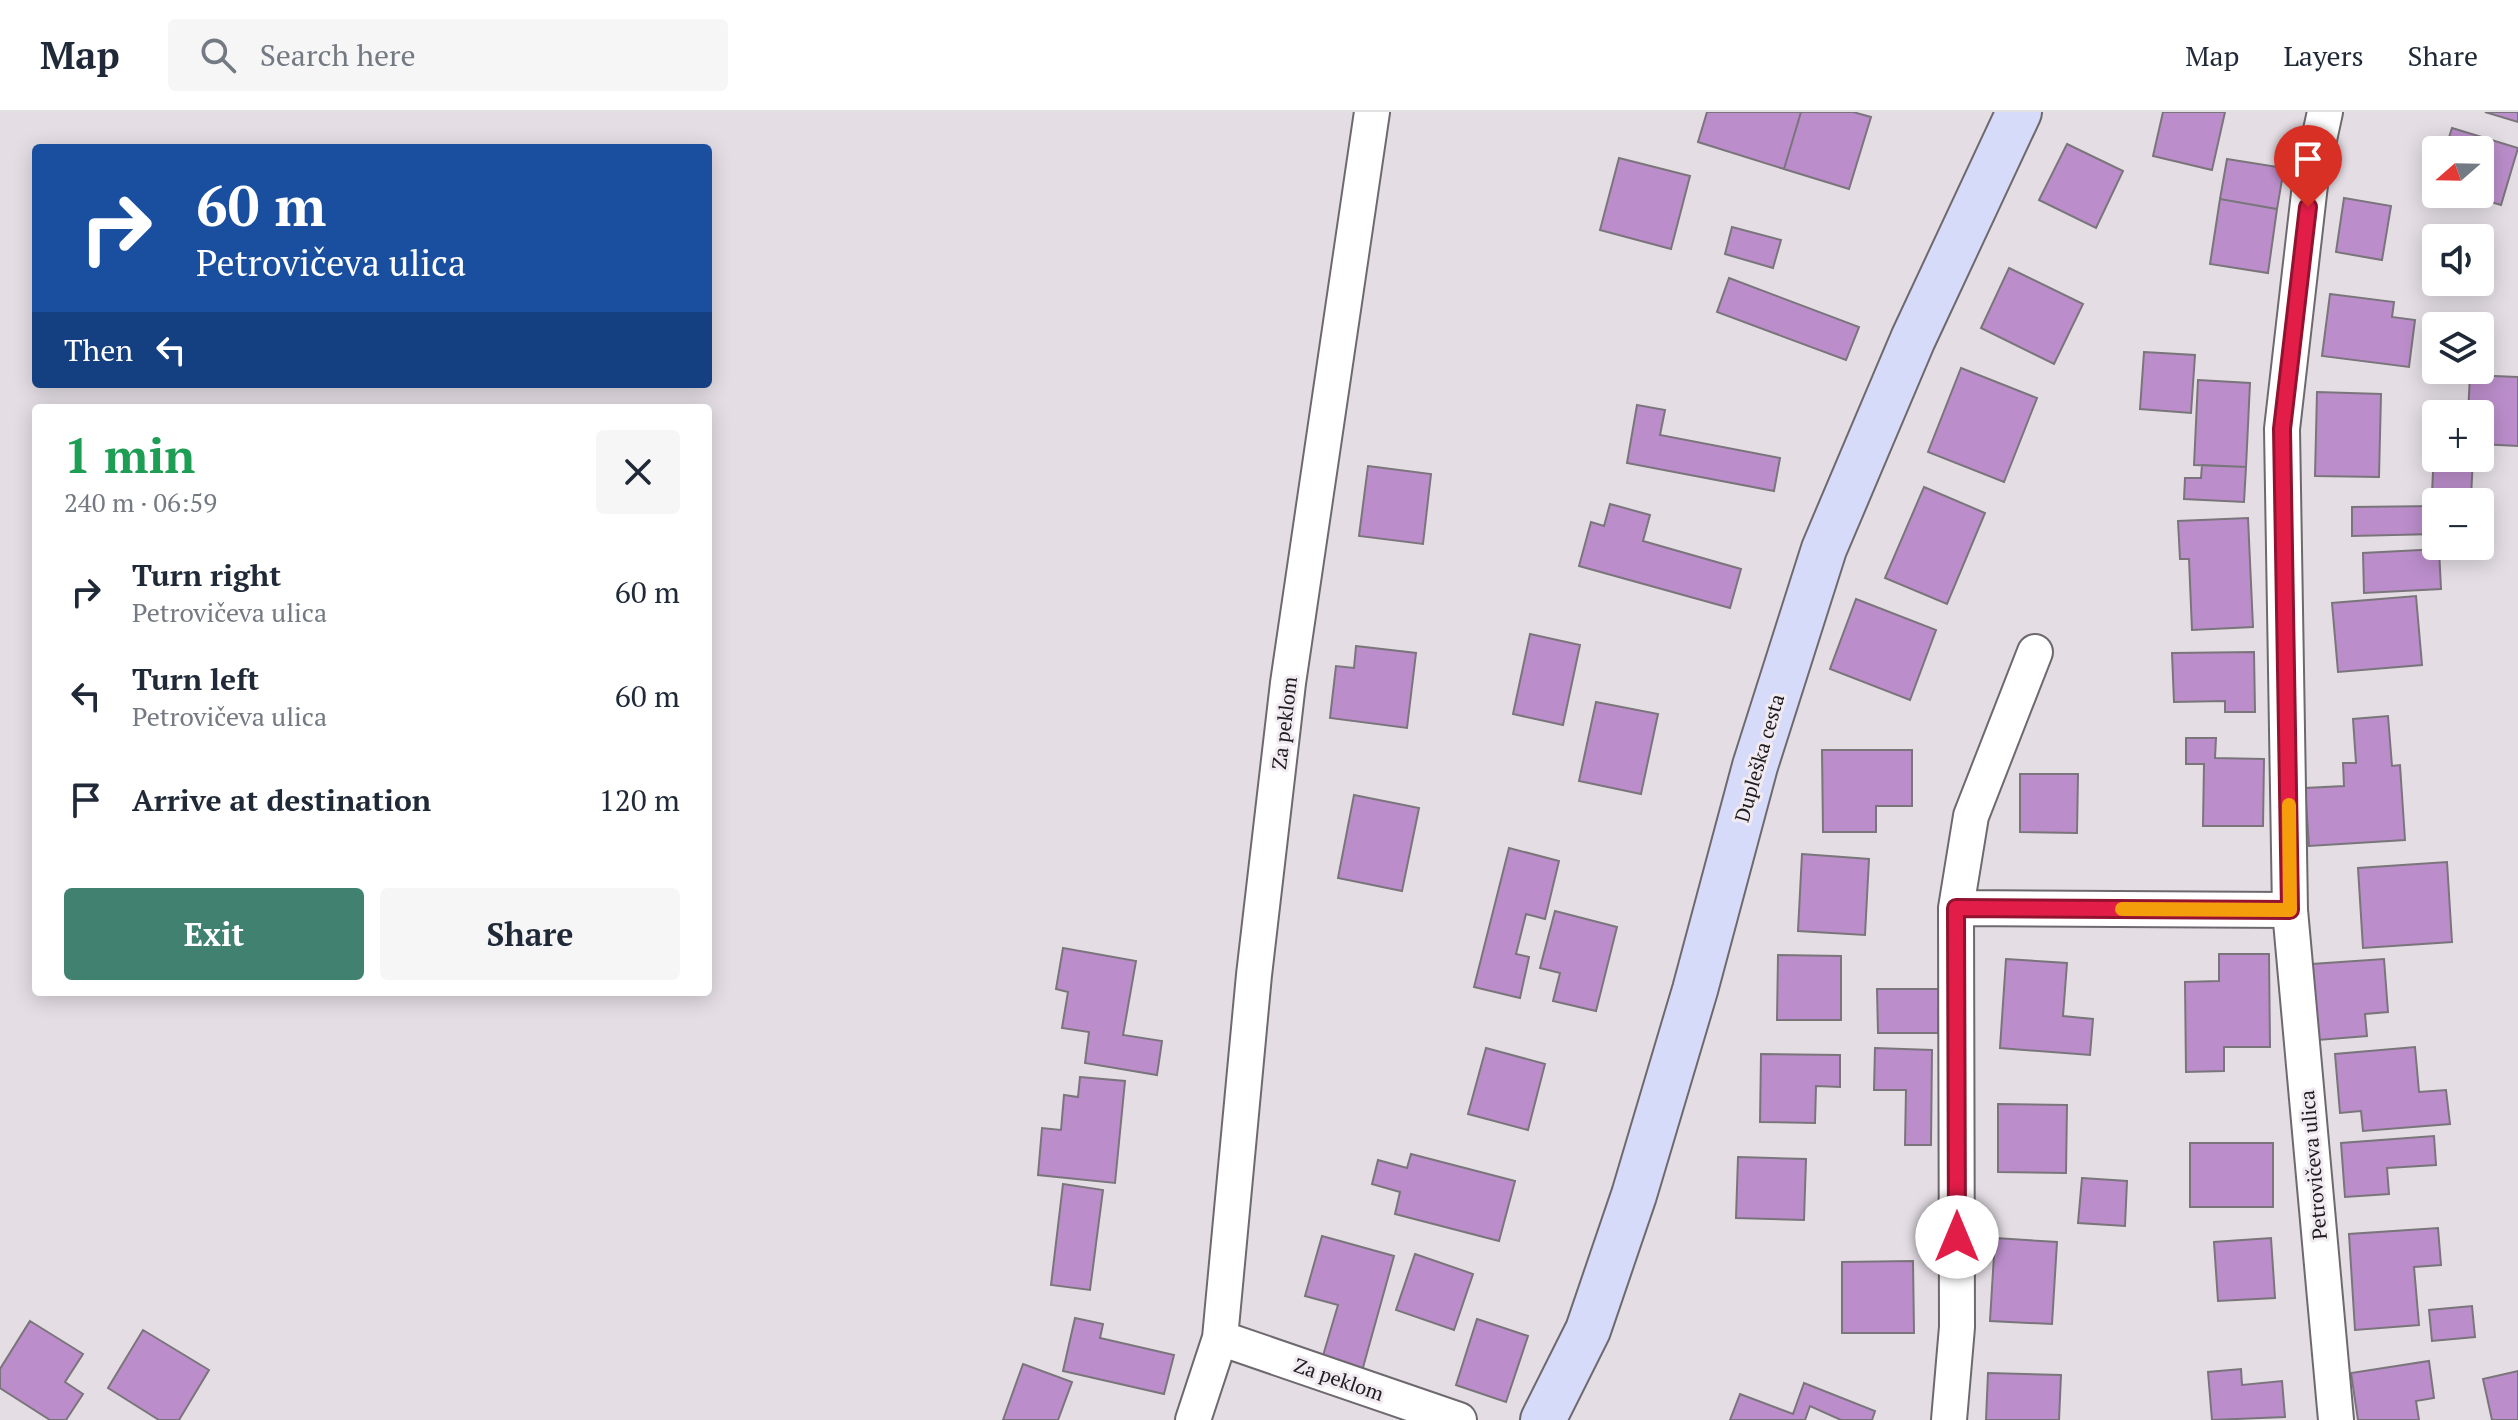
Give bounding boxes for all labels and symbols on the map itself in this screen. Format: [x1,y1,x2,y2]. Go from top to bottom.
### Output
pin [2274,125,2342,207]
north arrow [2422,136,2494,208]
street label: Za peklom [1265,675,1303,771]
street label: Dupleška cesta [1728,691,1790,825]
street label: Petrovičeva ulica [2293,1089,2333,1241]
position arrow [1915,1195,1999,1279]
street label: Za peklom [1291,1351,1387,1407]

